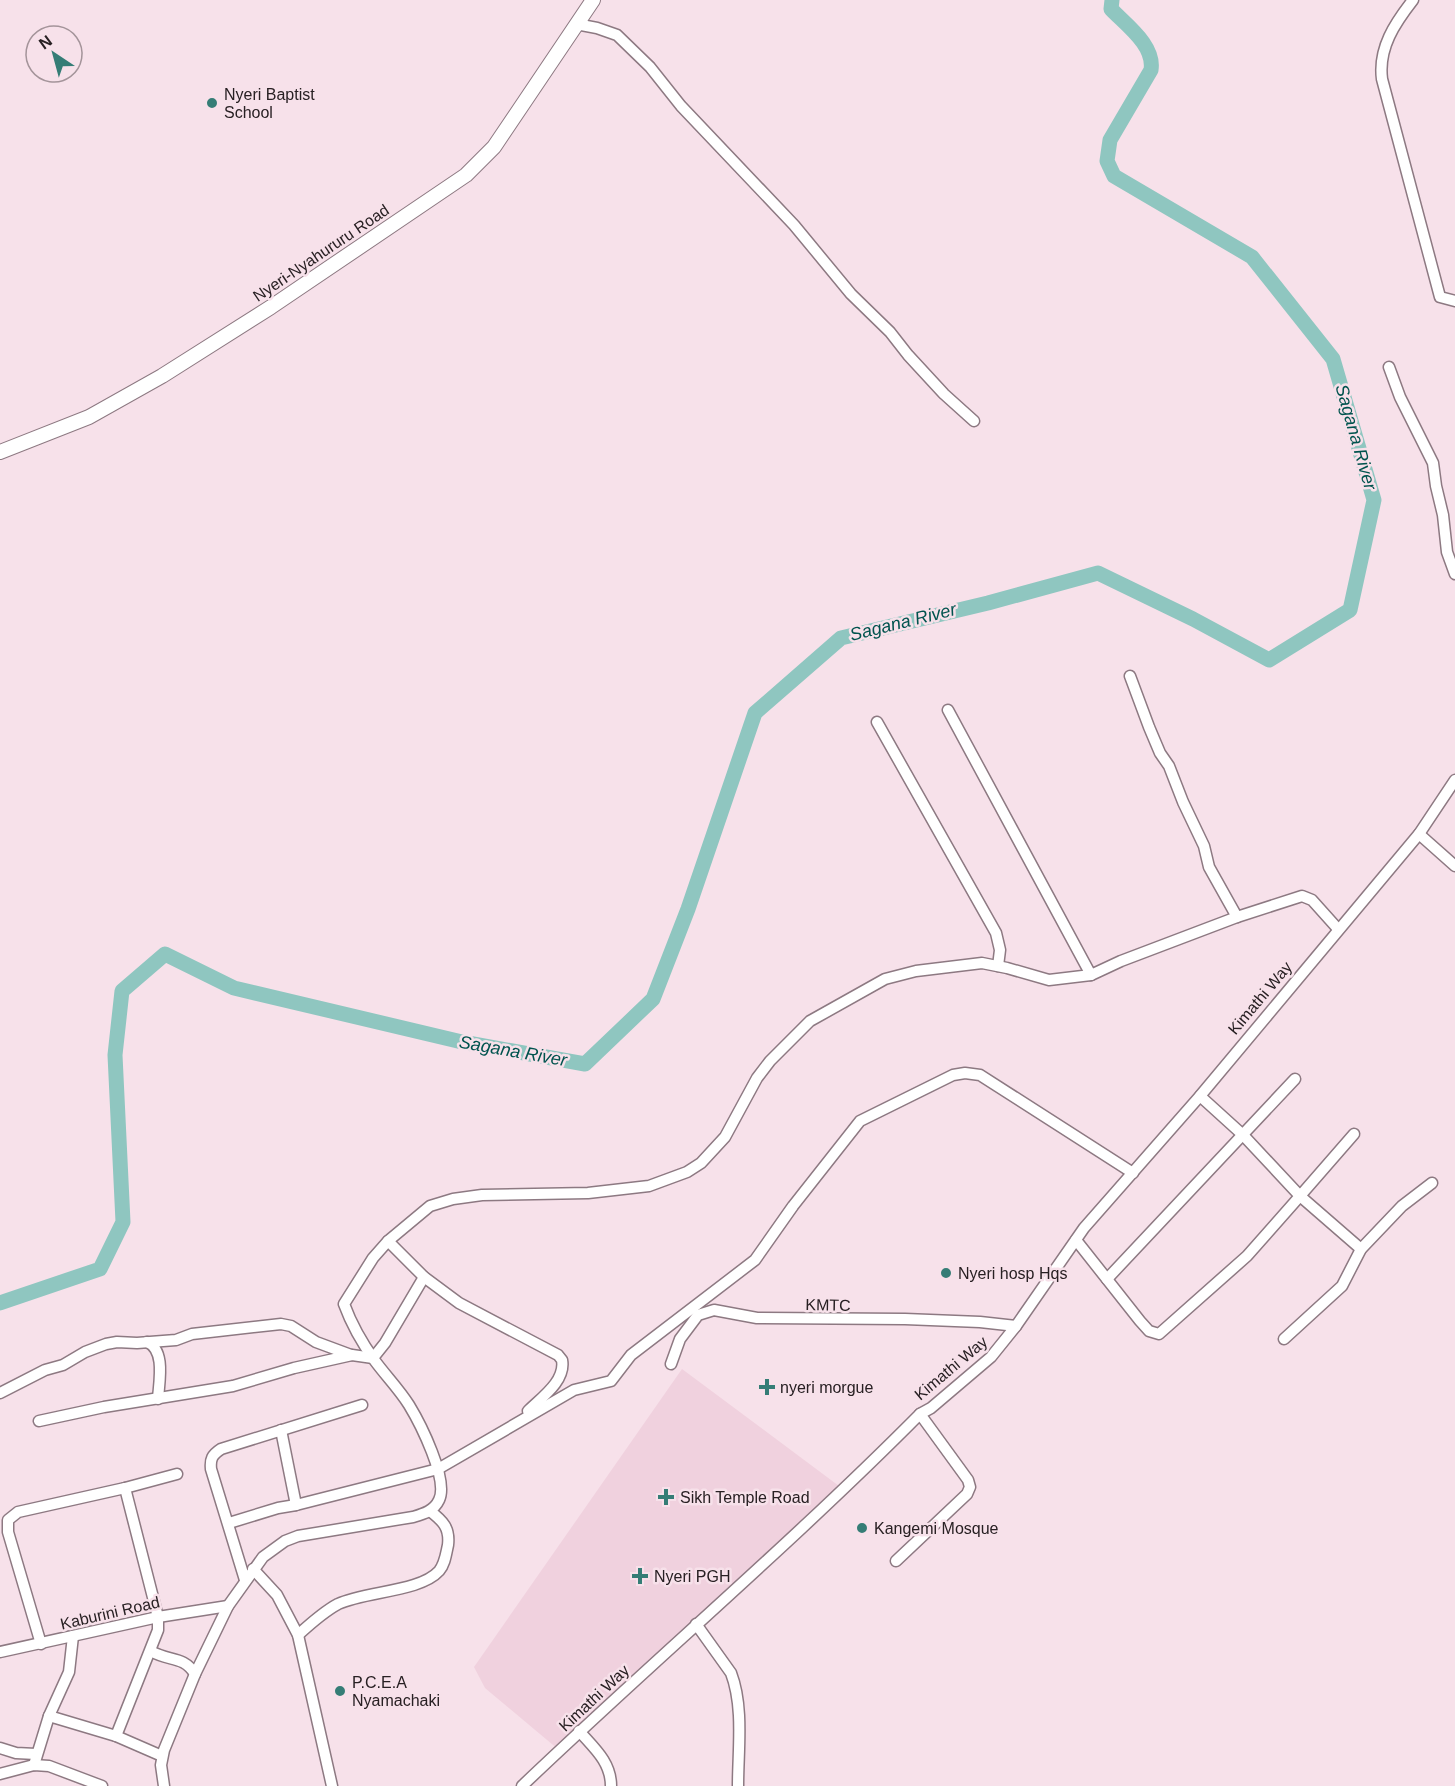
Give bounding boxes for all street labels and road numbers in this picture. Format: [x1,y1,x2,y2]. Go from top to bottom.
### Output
street label: Nyeri-Nyahururu Road [250,201,392,305]
street label: Kimathi Way [1225,958,1295,1038]
street label: KMTC [805,1296,851,1314]
street label: Kimathi Way [911,1333,991,1403]
street label: Kaburini Road [59,1593,161,1633]
street label: Kimathi Way [556,1661,632,1735]

